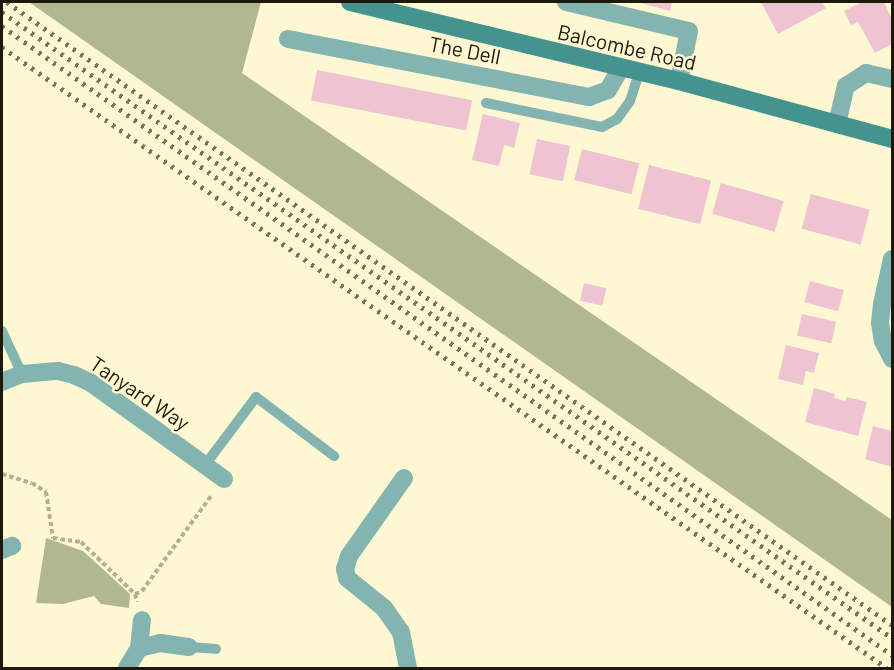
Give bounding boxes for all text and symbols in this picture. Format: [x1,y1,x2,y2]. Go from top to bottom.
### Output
street label: Balcombe Road [555,19,699,75]
street label: The Dell [427,31,503,69]
street label: Tanyard Way [85,351,195,435]

